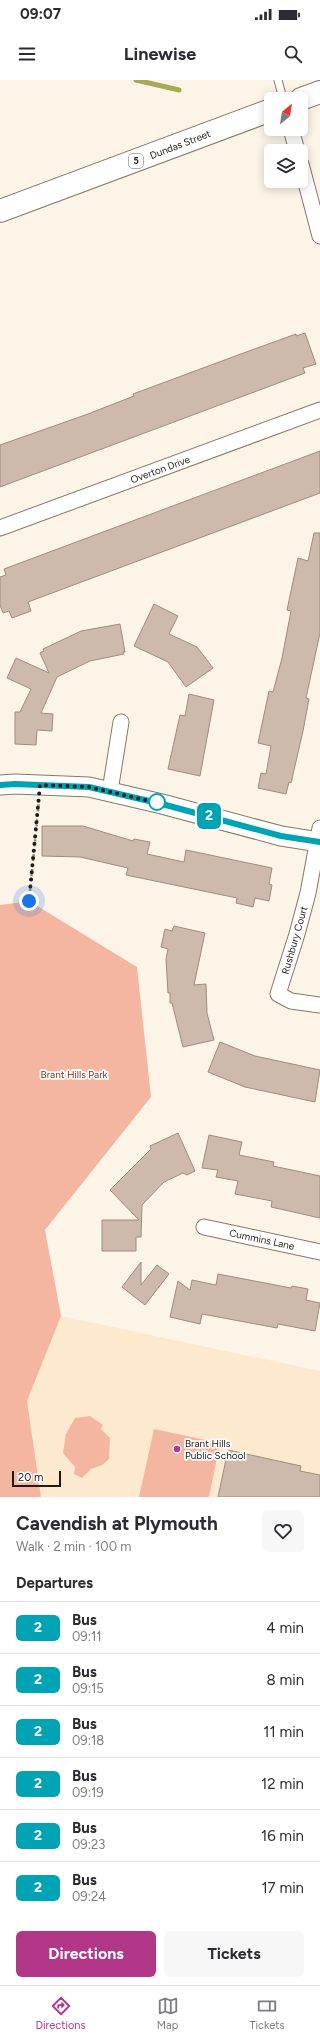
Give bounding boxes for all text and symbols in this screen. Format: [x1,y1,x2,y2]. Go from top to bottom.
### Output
text: 09:07 [20,5,61,23]
icon: menu [16,43,38,65]
text: Linewise [124,43,196,65]
icon: search [282,43,304,65]
north arrow [264,92,308,136]
map controls [264,92,308,188]
street label: Dundas Street [148,127,213,162]
button: layers [264,144,308,188]
road number: 5 [129,154,143,168]
street label: Overton Drive [129,453,192,486]
unlabelled marker [148,793,166,811]
line badge: 2 [196,803,222,829]
text: 2 [205,807,213,824]
your location [19,891,39,911]
street label: Rushbury Court [279,904,310,976]
park label: Brant Hills Park [41,1068,108,1081]
street label: Cummins Lane [228,1226,296,1253]
place label: Brant Hills Public School [185,1437,246,1462]
marker: Brant Hills Public School [172,1444,182,1454]
scale bar [12,1469,61,1488]
text: 20 m [18,1471,43,1484]
button: heart [262,1510,304,1552]
text: Cavendish at Plymouth [16,1512,218,1535]
text: Walk · 2 min · 100 m [16,1539,131,1554]
text: Departures [16,1574,93,1592]
text: Bus [72,1611,97,1629]
text: 2 [34,1619,42,1636]
text: 4 min [266,1619,304,1637]
text: 09:11 [72,1629,102,1644]
text: Bus [72,1663,97,1681]
text: 2 [34,1671,42,1688]
text: 8 min [266,1671,304,1689]
text: 09:15 [72,1681,104,1696]
text: Bus [72,1715,97,1733]
text: 2 [34,1723,42,1740]
text: 11 min [263,1723,304,1741]
text: 09:18 [72,1733,104,1748]
text: Bus [72,1767,97,1785]
text: 2 [34,1775,42,1792]
text: 12 min [261,1775,304,1793]
text: 09:19 [72,1785,104,1800]
text: Bus [72,1819,97,1837]
text: 2 [34,1827,42,1844]
text: 16 min [261,1827,304,1845]
text: 09:23 [72,1837,105,1852]
text: Bus [72,1871,97,1889]
text: 2 [34,1879,42,1896]
text: 17 min [261,1879,304,1897]
text: 09:24 [72,1889,106,1904]
button: Directions [16,1931,156,1977]
button: Tickets [164,1931,304,1977]
tab: Directions [35,1995,86,2032]
tab: Map [157,1995,179,2032]
tab: Tickets [249,1995,285,2032]

